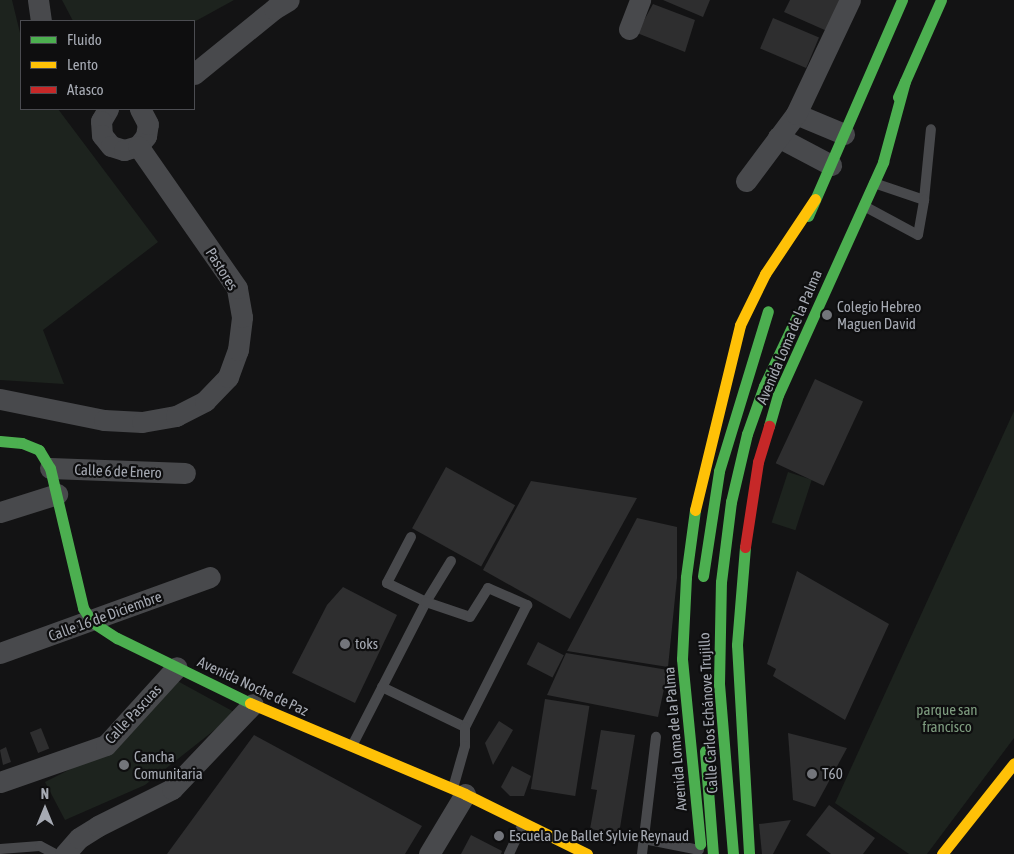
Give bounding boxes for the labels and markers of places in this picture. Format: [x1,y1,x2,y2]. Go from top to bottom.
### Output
place label: Colegio Hebreo Maguen David [837,297,921,332]
marker: Colegio Hebreo Maguen David [821,309,833,321]
place label: toks [355,635,378,653]
marker: toks [339,638,351,650]
place label: Cancha Comunitaria [134,747,203,782]
marker: Cancha Comunitaria [118,759,130,771]
place label: T60 [822,765,843,783]
marker: T60 [806,768,818,780]
place label: Escuela De Ballet Sylvie Reynaud [509,827,689,845]
marker: Escuela De Ballet Sylvie Reynaud [493,830,505,842]

